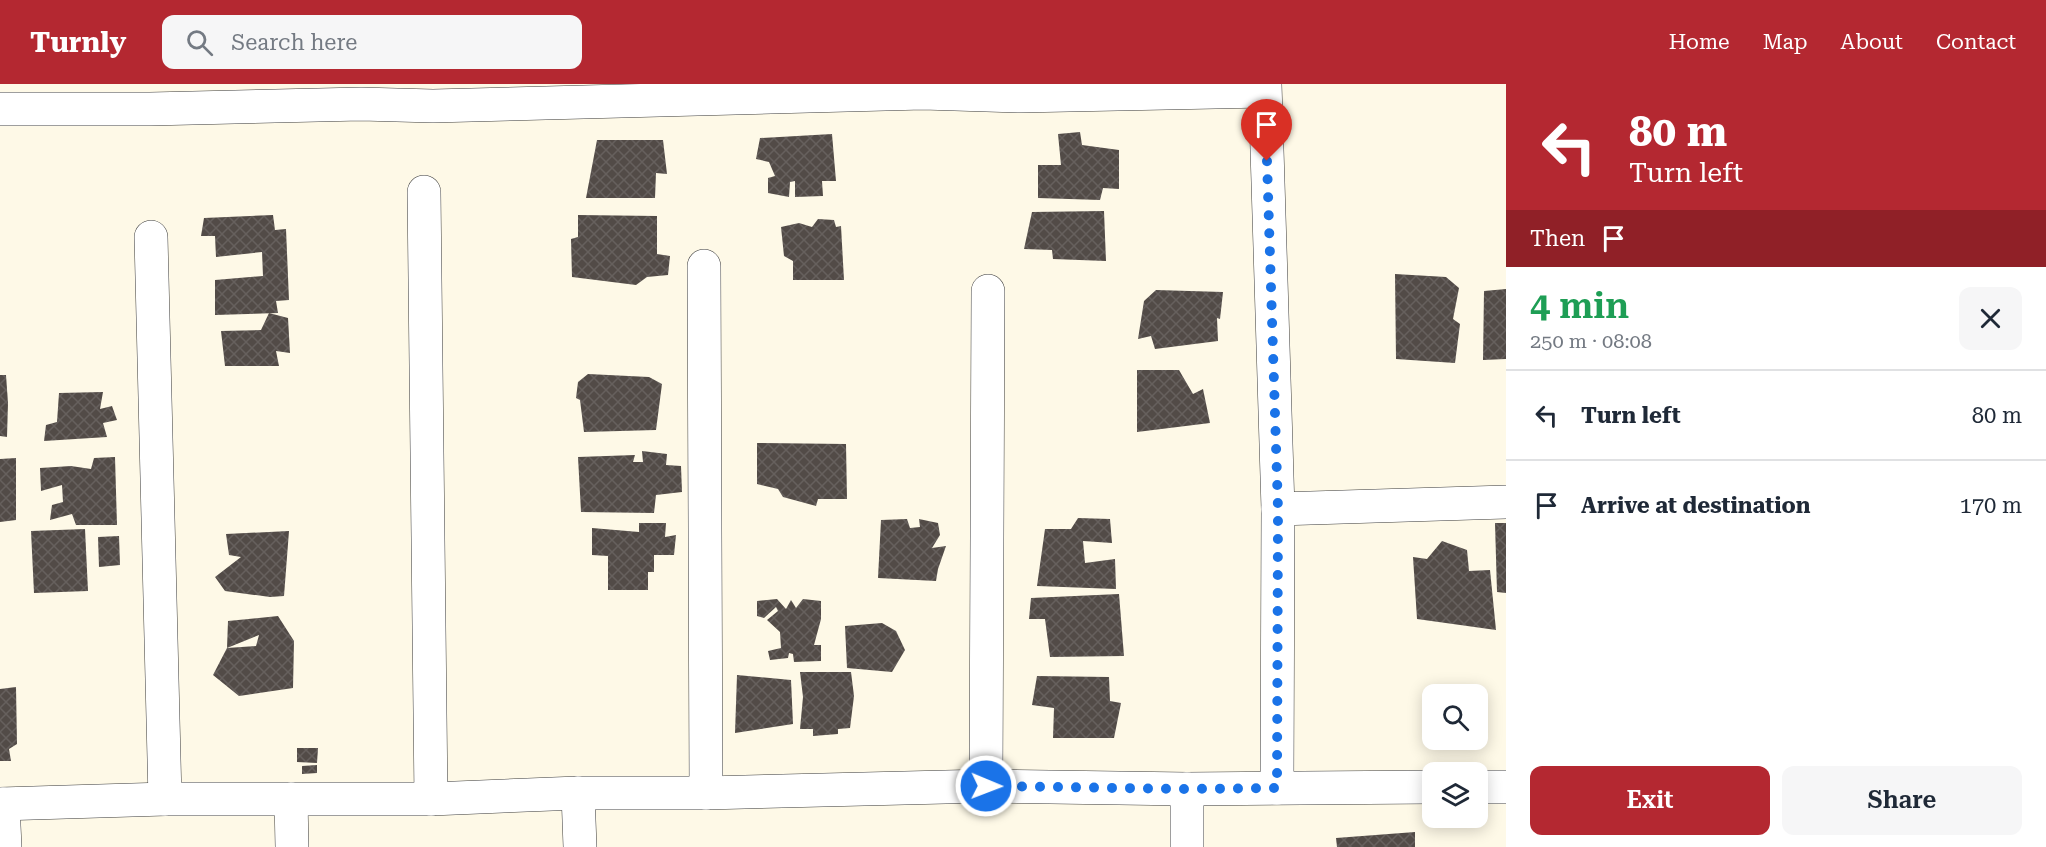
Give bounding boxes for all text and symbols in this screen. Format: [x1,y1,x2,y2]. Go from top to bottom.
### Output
search box [162,15,582,69]
text: Turnly [30,26,126,59]
icon: search [183,26,216,59]
text: Search here [231,30,357,55]
text: Home [1669,30,1730,54]
text: Map [1763,30,1808,54]
text: About [1841,30,1903,54]
text: Contact [1936,30,2016,54]
pin [1241,99,1292,161]
text: 80 m [1629,107,1727,156]
icon: arrive [1250,108,1283,141]
icon: left [1530,108,1608,186]
text: Turn left [1629,157,1743,189]
icon: arrive [1597,222,1630,255]
text: Then [1530,226,1585,251]
text: 4 min [1530,285,1629,327]
button: close [1959,287,2022,350]
text: 250 m · 08:08 [1530,329,1652,353]
icon: left [1530,399,1563,432]
text: Turn left [1581,403,1681,428]
text: 80 m [1972,403,2022,428]
icon: arrive [1530,489,1563,522]
text: Arrive at destination [1581,493,1810,518]
text: 170 m [1959,493,2022,518]
map controls [1422,684,1488,828]
button: search [1422,684,1488,750]
position arrow [954,754,1018,818]
button: layers [1422,762,1488,828]
button: Exit [1530,766,1770,835]
button: Share [1782,766,2022,835]

